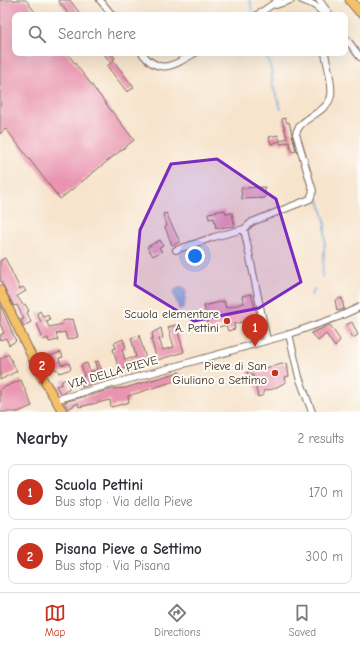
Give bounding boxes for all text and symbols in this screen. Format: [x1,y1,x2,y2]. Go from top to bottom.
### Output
search box [12,12,348,56]
icon: search [26,23,48,45]
text: Search here [58,25,136,43]
your location [185,246,205,266]
place label: Scuola elementare A. Pettini [124,307,219,335]
pin: 1 [242,314,268,347]
marker: Scuola elementare A. Pettini [222,316,232,326]
pin: 2 [29,352,55,385]
street label: VIA DELLA PIEVE [67,353,159,391]
place label: Pieve di San Giuliano a Settimo [172,359,267,387]
marker: Pieve di San Giuliano a Settimo [270,368,280,378]
text: Nearby [16,429,67,448]
text: 2 results [297,431,344,446]
text: Scuola Pettini [55,476,143,494]
text: 1 [27,485,33,500]
text: 170 m [309,485,343,500]
text: Bus stop · Via della Pieve [55,494,193,509]
text: Pisana Pieve a Settimo [55,540,202,558]
text: 2 [27,549,33,564]
text: 300 m [305,549,343,564]
text: Bus stop · Via Pisana [55,558,170,573]
tab: Map [44,602,66,639]
tab: Directions [154,602,201,639]
tab: Saved [289,602,316,639]

